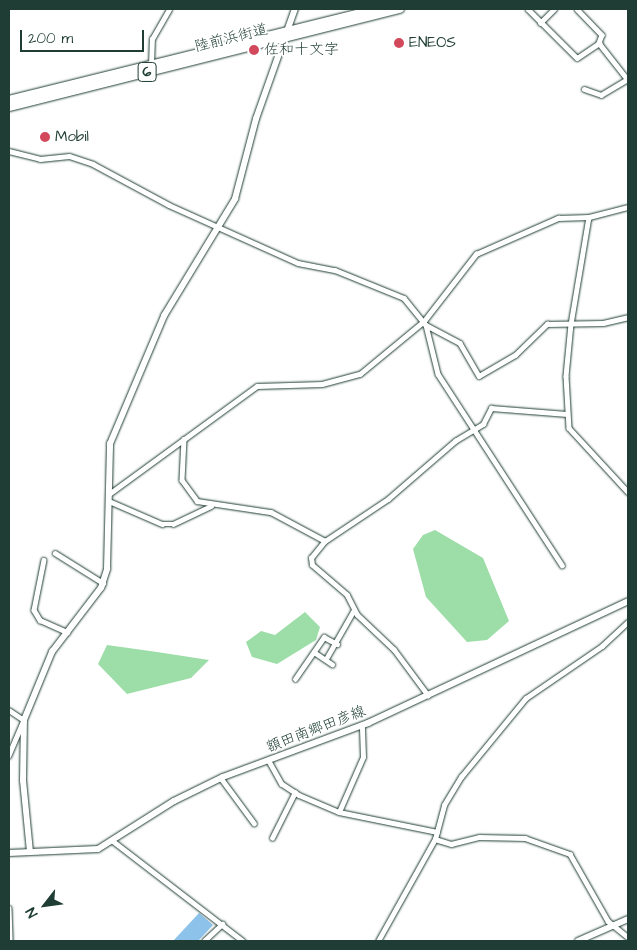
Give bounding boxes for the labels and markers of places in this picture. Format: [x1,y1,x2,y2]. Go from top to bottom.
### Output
place label: ENEOS [409,34,456,52]
marker: ENEOS [393,37,405,49]
place label: 佐和十文字 [264,41,339,59]
marker: 佐和十文字 [248,44,260,56]
place label: Mobil [55,128,89,146]
marker: Mobil [39,131,51,143]

